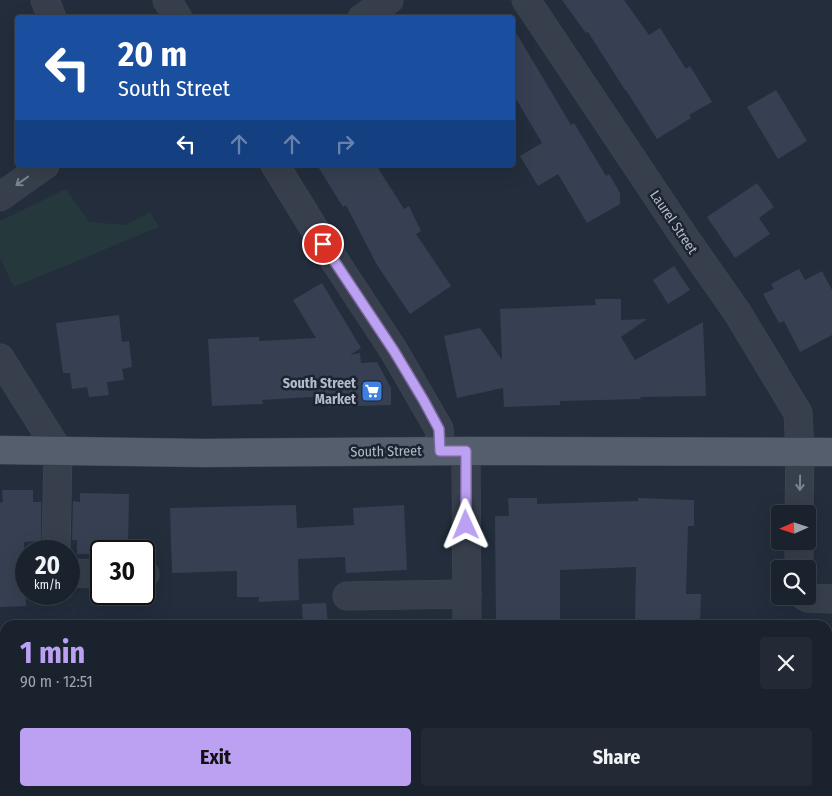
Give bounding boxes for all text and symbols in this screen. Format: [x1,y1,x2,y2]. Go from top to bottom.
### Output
text: 20 m [118,33,187,75]
icon: left [35,35,100,100]
text: South Street [118,75,230,102]
icon: left [172,130,200,158]
icon: ahead [225,130,253,158]
icon: ahead [278,130,306,158]
icon: right [331,130,359,158]
one-way arrow [15,176,29,186]
street label: Laurel Street [646,187,701,258]
pin [302,223,344,265]
icon: arrive [309,230,337,258]
place label: South Street Market [283,375,357,408]
supermarket icon: South Street Market [360,379,384,403]
street label: South Street [350,442,422,461]
one-way arrow [795,475,804,491]
position arrow [439,498,491,550]
north arrow [771,505,816,550]
map controls [771,505,816,605]
speed limit sign: 30 [90,540,155,605]
text: 20 [35,551,60,581]
button: search [771,560,816,605]
text: km/h [34,578,61,592]
text: 1 min [20,635,85,671]
button: close [760,637,812,689]
text: 90 m · 12:51 [20,672,93,691]
button: Exit [20,728,411,786]
button: Share [421,728,812,786]

